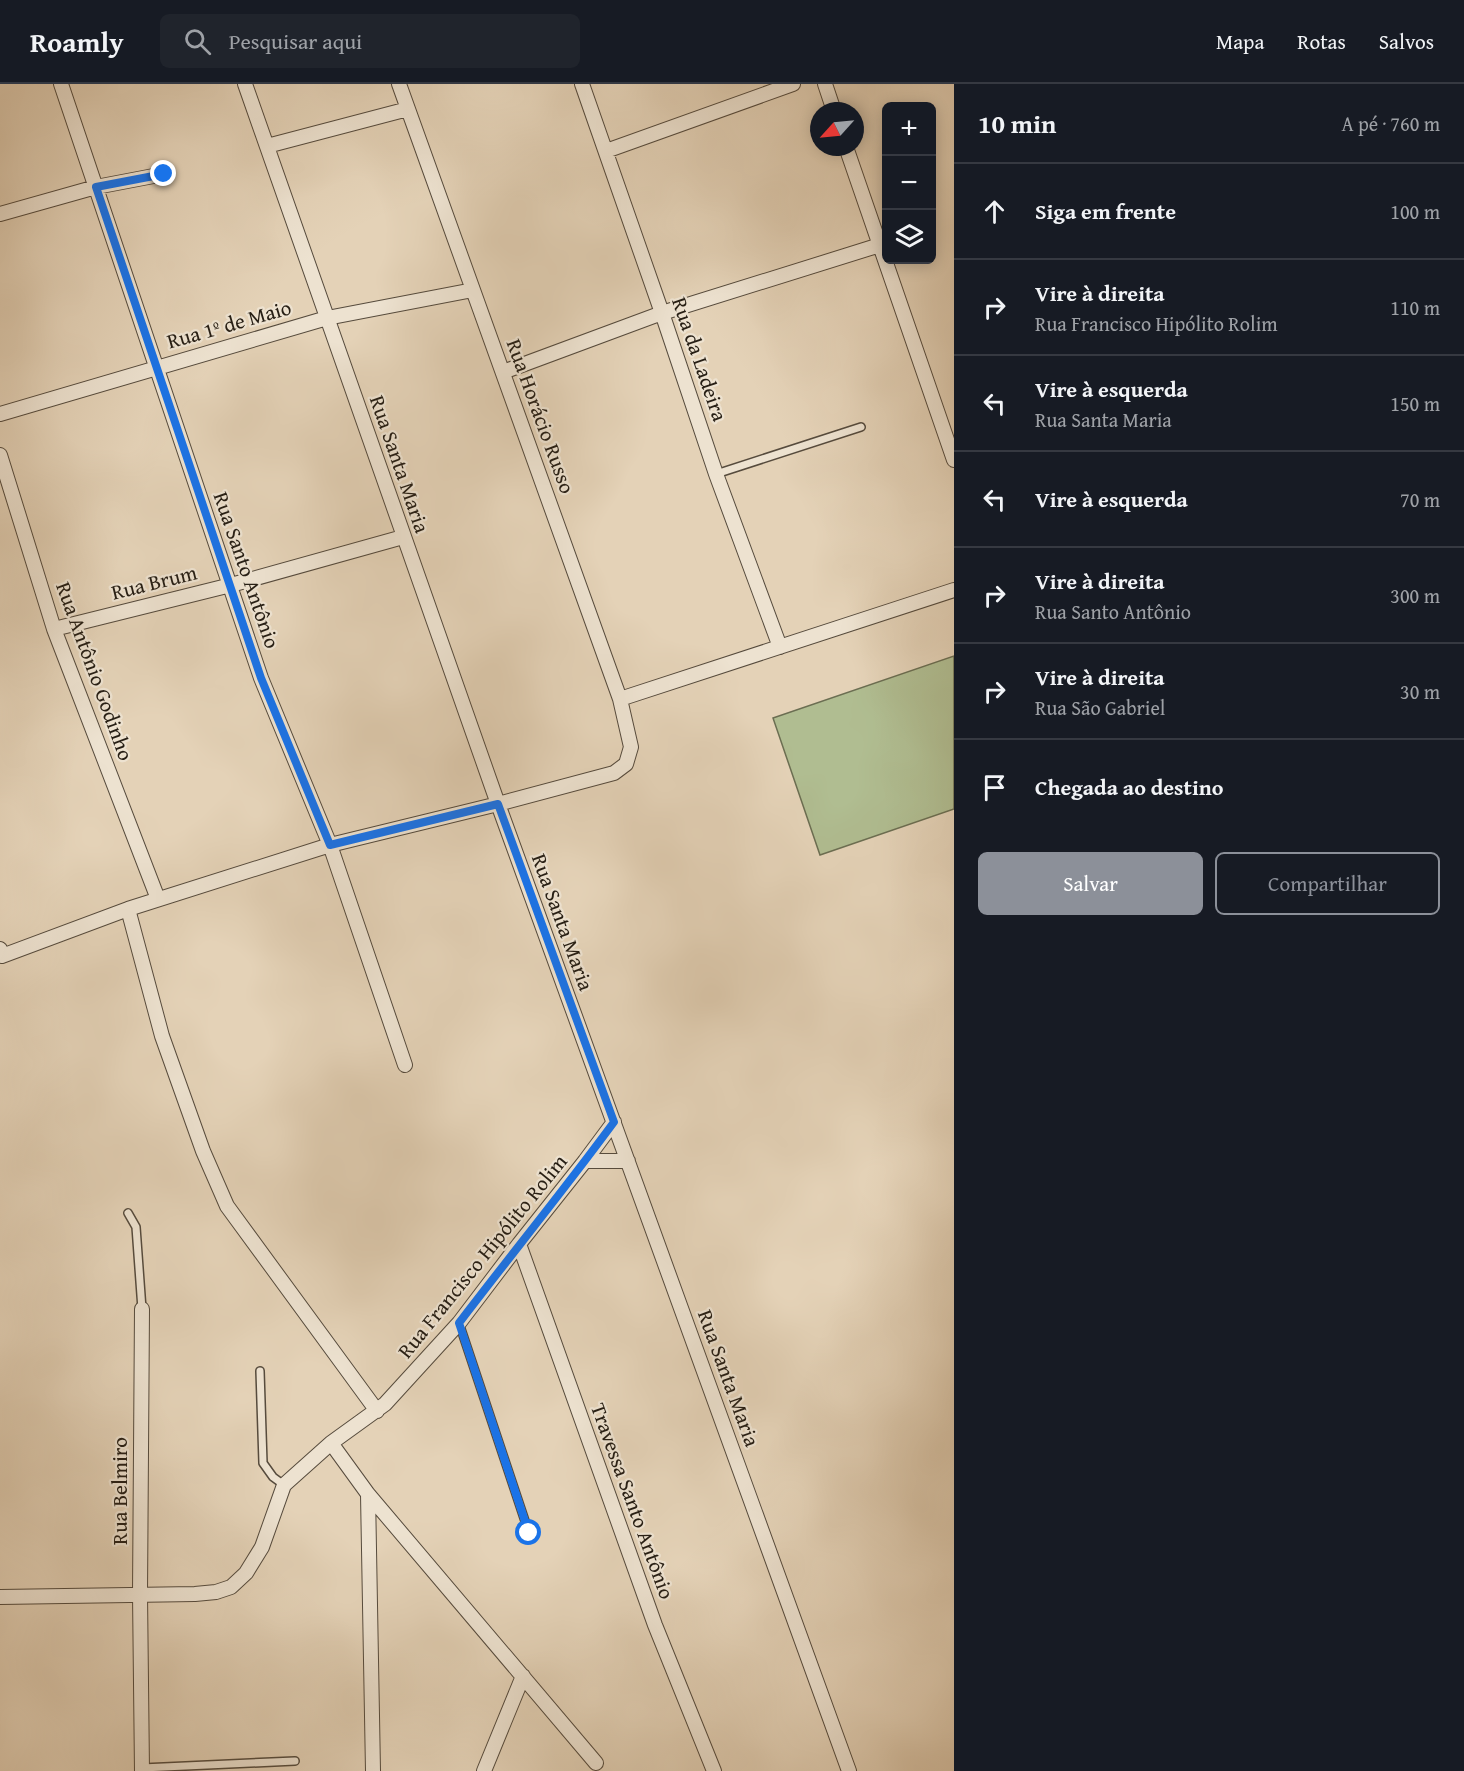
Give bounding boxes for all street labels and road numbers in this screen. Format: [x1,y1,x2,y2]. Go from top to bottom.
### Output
street label: Rua 1º de Maio [163,291,295,357]
street label: Rua da Ladeira [664,293,736,425]
street label: Rua Horácio Russo [499,334,583,498]
street label: Rua Santa Maria [362,391,438,537]
street label: Rua Santo Antônio [206,488,288,652]
street label: Rua Brum [108,556,200,608]
street label: Rua Antônio Godinho [48,577,142,765]
street label: Rua Santa Maria [524,849,602,995]
street label: Rua Francisco Hipólito Rolim [390,1147,574,1365]
street label: Rua Santa Maria [690,1305,768,1451]
street label: Travessa Santo Antônio [583,1399,683,1603]
street label: Rua Belmiro [104,1437,135,1545]

